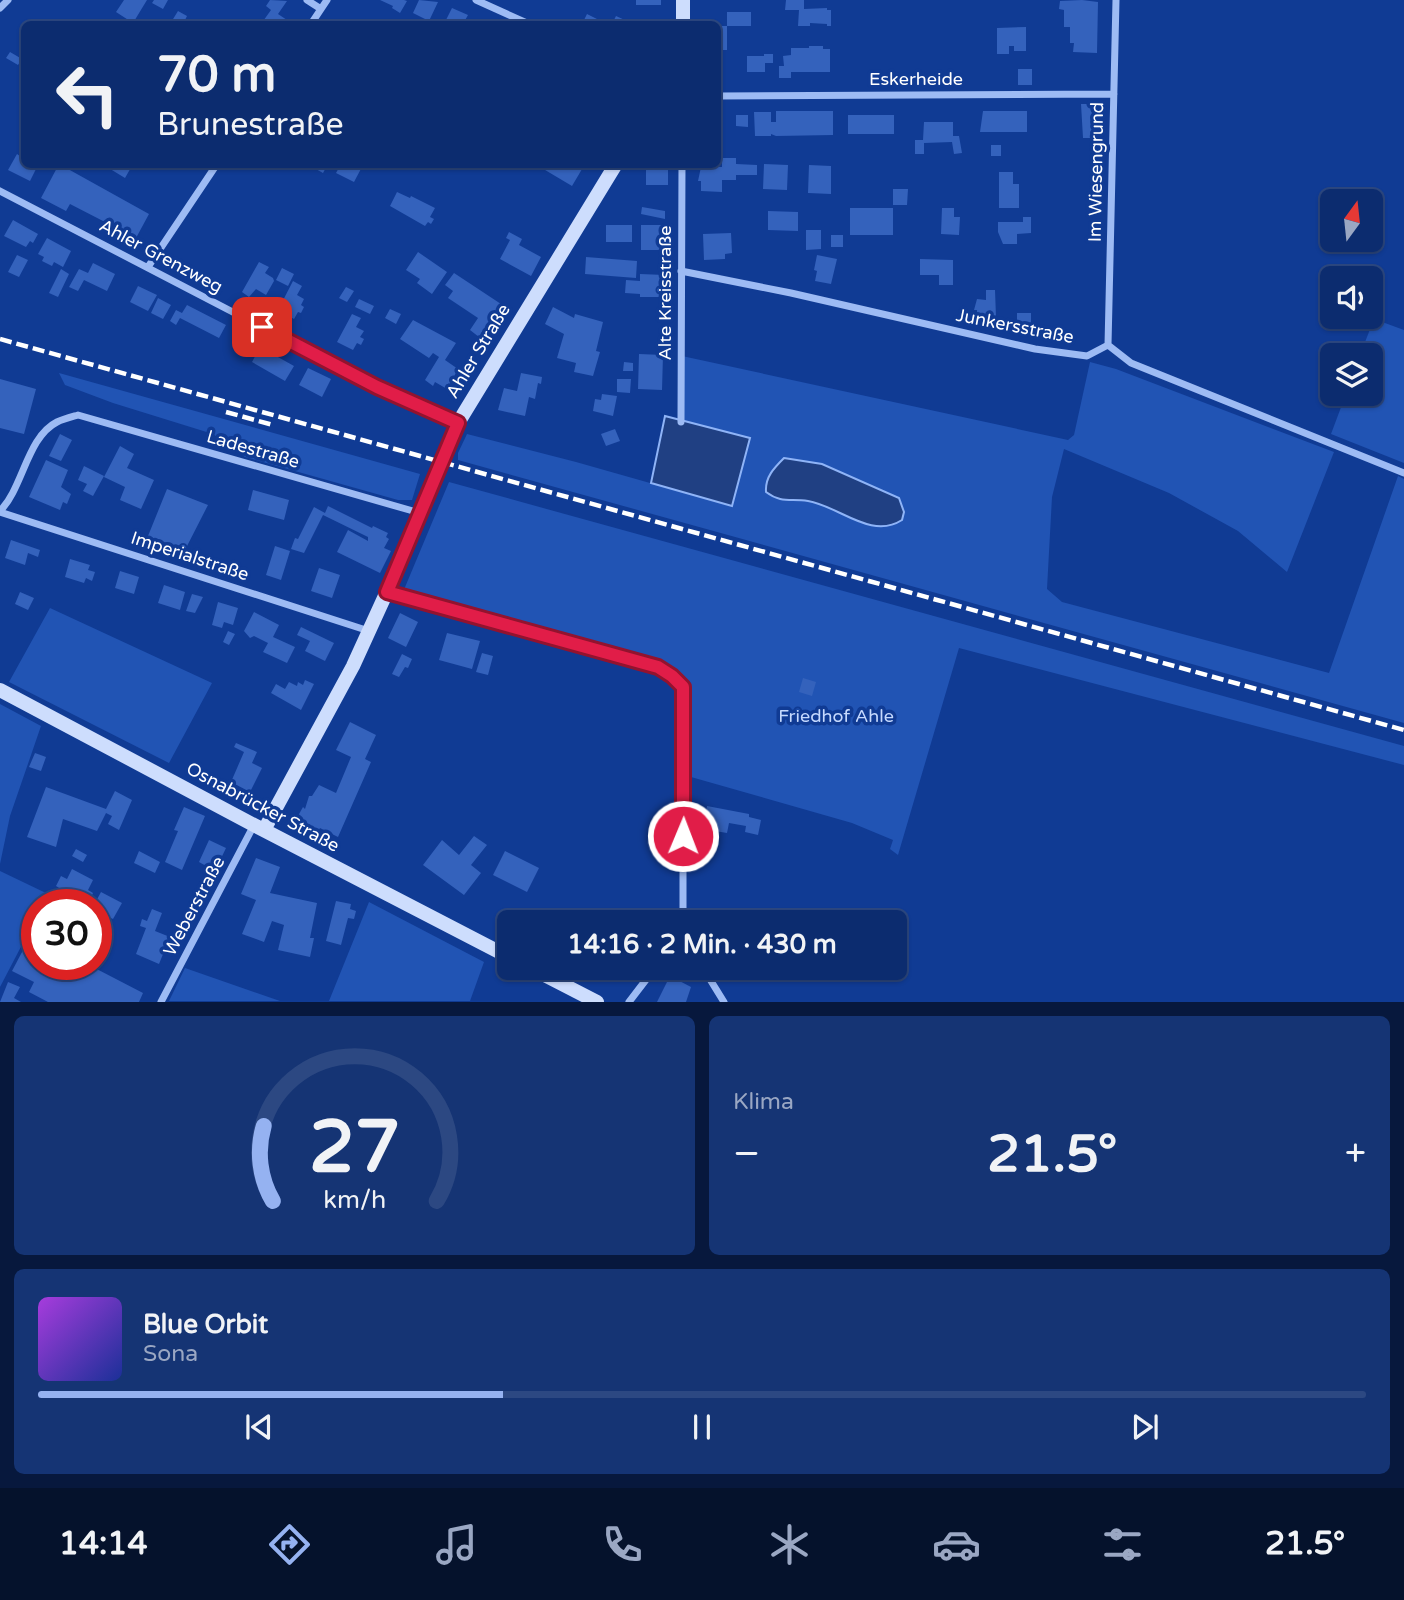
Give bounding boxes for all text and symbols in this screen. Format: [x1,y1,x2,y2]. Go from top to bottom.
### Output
text: 70 m [157,46,276,105]
icon: left [42,49,133,140]
street label: Eskerheide [869,68,963,90]
street label: Im Wiesengrund [1084,102,1108,242]
text: Brunestraße [157,106,344,144]
north arrow [1320,189,1382,252]
map controls [1320,189,1383,406]
street label: Ahler Grenzweg [96,214,226,298]
street label: Alte Kreisstraße [654,226,676,361]
button: sound [1320,266,1383,329]
pin [232,297,292,357]
street label: Ahler Straße [441,300,515,402]
street label: Junkersstraße [954,304,1076,348]
icon: arrive [243,308,281,346]
button: layers [1320,343,1383,406]
street label: Ladestraße [204,425,302,473]
street label: Imperialstraße [128,527,252,585]
park label: Friedhof Ahle [778,705,894,727]
street label: Osnabrücker Straße [183,757,343,857]
position arrow [646,799,720,873]
street label: Weberstraße [159,852,229,960]
speed limit sign: 30 [21,889,112,980]
text: 14:16 · 2 Min. · 430 m [567,929,837,960]
text: Klima [733,1088,794,1116]
text: 27 [309,1105,400,1193]
text: 21.5° [987,1123,1117,1186]
text: − [733,1131,760,1177]
text: + [1345,1131,1366,1177]
text: km/h [323,1185,386,1215]
text: Blue Orbit [143,1309,268,1340]
text: Sona [143,1340,198,1368]
icon: previous [240,1408,278,1446]
icon: pause [683,1408,721,1446]
icon: next [1126,1408,1164,1446]
icon: directions [265,1520,314,1569]
icon: music [432,1520,481,1569]
icon: phone [598,1520,647,1569]
icon: climate [765,1520,814,1569]
icon: car [932,1520,981,1569]
icon: filters [1098,1520,1147,1569]
text: 14:14 [59,1525,148,1563]
text: 21.5° [1265,1525,1345,1563]

